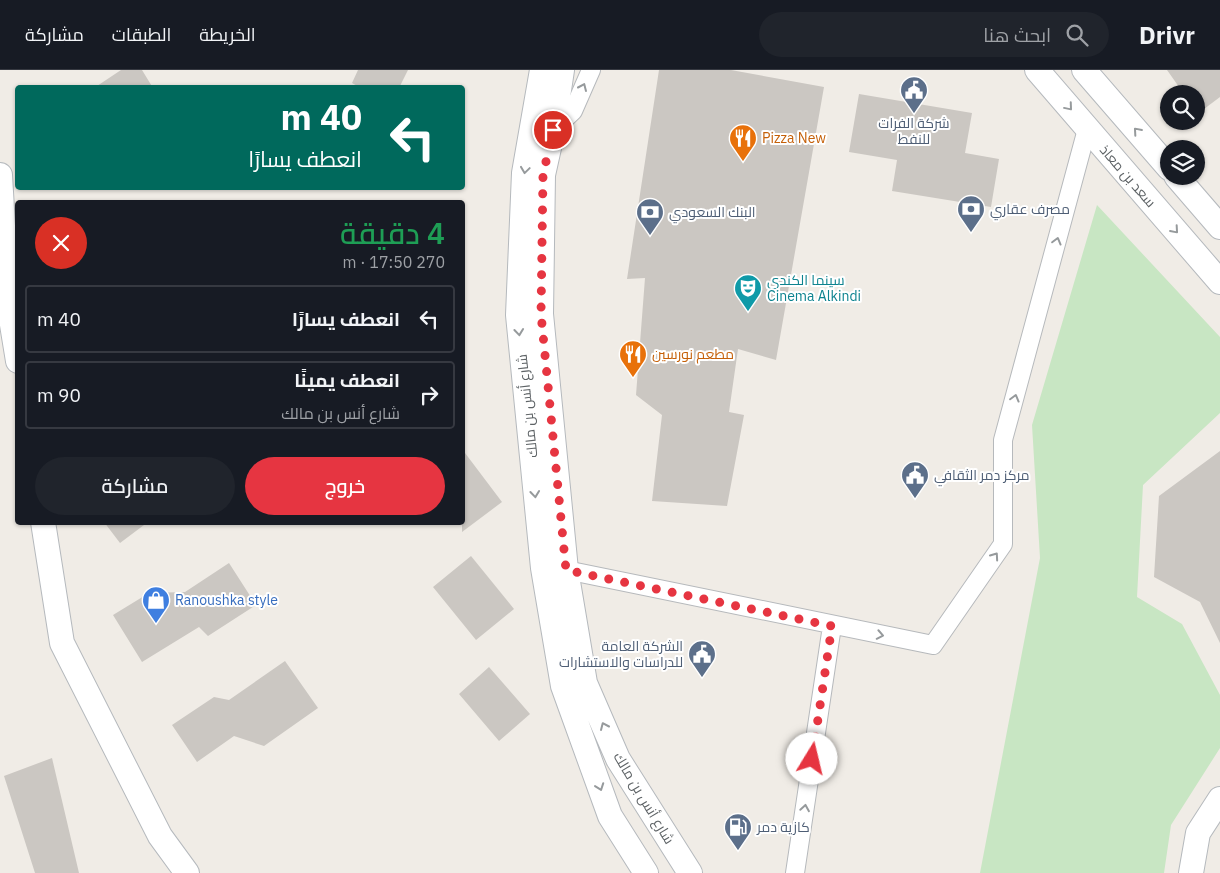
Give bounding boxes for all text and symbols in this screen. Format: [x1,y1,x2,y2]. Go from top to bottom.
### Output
search box [759,12,1109,57]
text: Drivr [1139,19,1195,51]
icon: search [1063,21,1091,49]
text: مشاركة [25,23,84,46]
text: الطبقات [112,23,171,46]
text: الخريطة [199,23,256,46]
text: ابحث هنا [983,23,1051,47]
public building icon: شركة الفرات للنفط [899,75,929,114]
one-way arrow [577,83,588,92]
map controls [1160,85,1205,185]
button: search [1160,85,1205,130]
text: 40 m [280,94,362,140]
one-way arrow [1063,102,1072,111]
icon: left [380,105,445,170]
pin [532,109,574,151]
place label: شركة الفرات للنفط [878,114,950,148]
icon: arrive [539,116,567,144]
restaurant icon: Pizza New [728,123,758,162]
one-way arrow [1134,128,1143,137]
place label: Pizza New [762,129,826,147]
button: layers [1160,140,1205,185]
street label: سعد بن معاذ [1096,141,1160,211]
text: انعطف يسارًا [248,144,362,173]
one-way arrow [520,166,531,174]
bank icon: مصرف عقاري [956,194,986,233]
bank icon: البنك السعودي [635,197,665,236]
place label: مصرف عقاري [990,200,1070,221]
place label: البنك السعودي [669,203,756,224]
text: 4 دقيقة [340,213,445,252]
button: close [35,217,87,269]
one-way arrow [1169,225,1178,234]
one-way arrow [1051,236,1062,245]
text: 270 m · 17:50 [343,252,445,272]
place label: سينما الكندي Cinema Alkindi [767,271,861,305]
theatre icon: سينما الكندي Cinema Alkindi [733,273,763,312]
icon: left [415,305,443,333]
text: 40 m [37,307,81,331]
text: انعطف يسارًا [292,307,400,331]
one-way arrow [514,328,525,336]
restaurant icon: مطعم نورسين [618,339,648,378]
place label: مطعم نورسين [652,345,734,364]
street label: شارع أنس بن مالك [513,353,541,459]
text: انعطف يمينًا [294,368,400,392]
icon: right [415,381,443,409]
text: 90 m [37,383,81,407]
one-way arrow [1009,394,1019,402]
text: شارع أنس بن مالك [281,403,400,423]
button: مشاركة [35,457,235,515]
button: خروج [245,457,445,515]
public building icon: مركز دمر الثقافي [900,460,930,499]
place label: مركز دمر الثقافي [934,466,1030,487]
one-way arrow [530,490,541,498]
one-way arrow [989,552,998,562]
shop icon: Ranoushka style [141,585,171,624]
place label: Ranoushka style [175,591,278,609]
one-way arrow [876,629,885,640]
place label: الشركة العامة للدراسات والاستشارات [559,637,683,671]
public building icon: الشركة العامة للدراسات والاستشارات [687,639,717,678]
one-way arrow [599,722,610,731]
position arrow [785,732,837,784]
street label: شارع أنس بن مالك [610,749,678,847]
one-way arrow [594,783,604,791]
one-way arrow [799,803,809,812]
fuel station icon: كازية دمر [723,812,753,851]
place label: كازية دمر [756,818,810,836]

